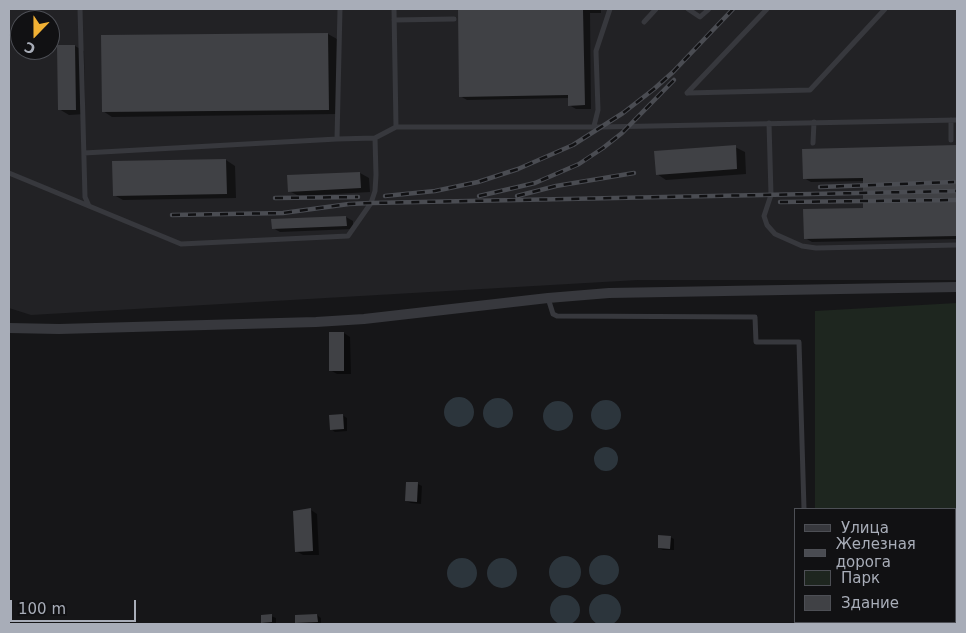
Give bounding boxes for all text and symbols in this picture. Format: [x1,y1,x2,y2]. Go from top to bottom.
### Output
north arrow [10,10,60,60]
text: С [22,39,38,57]
legend [794,508,956,623]
text: Улица [841,519,889,537]
text: Железная дорога [836,535,916,571]
text: Парк [841,569,880,587]
scale bar [12,590,139,622]
text: Здание [841,594,899,612]
text: 100 m [18,600,66,618]

